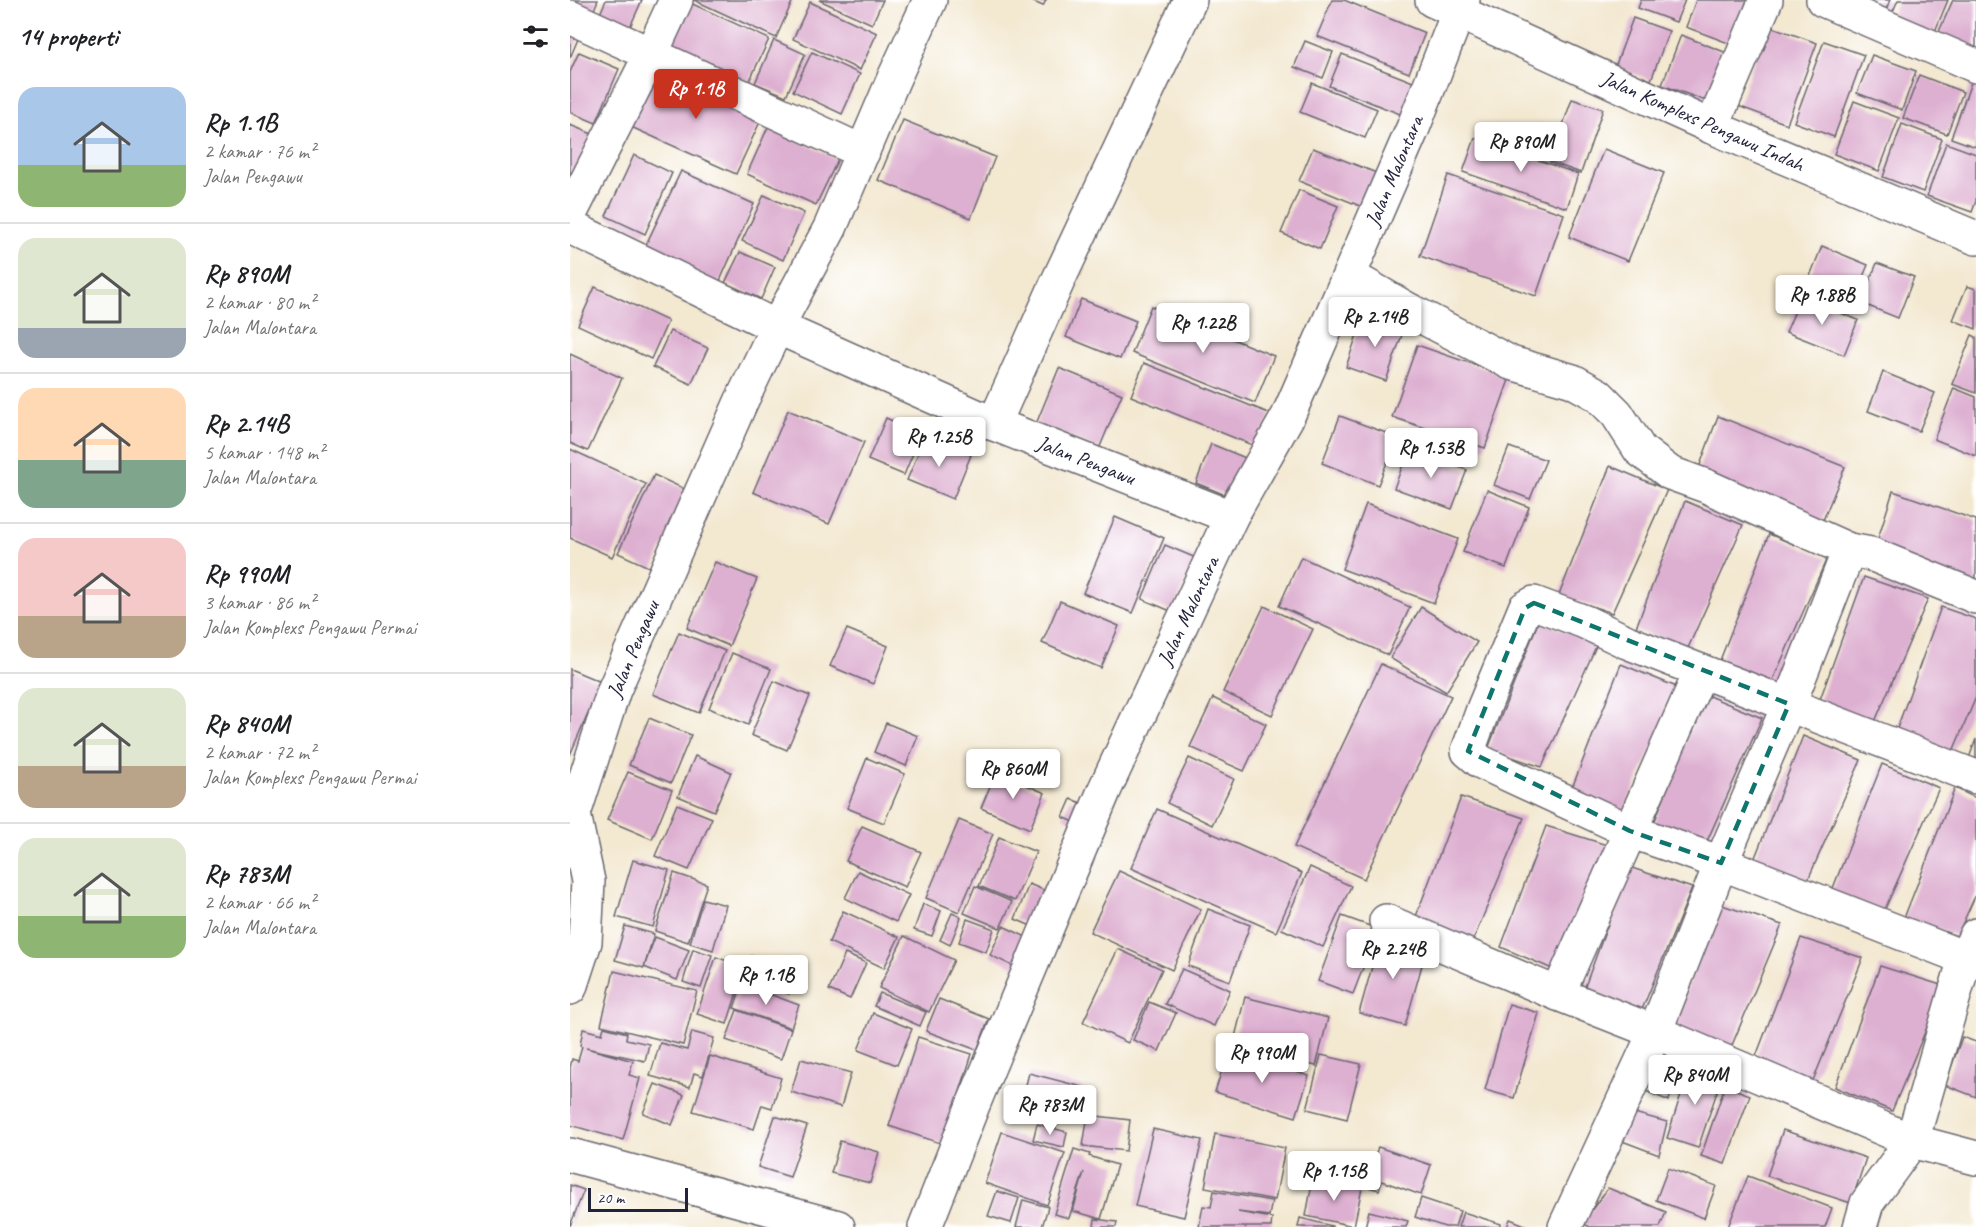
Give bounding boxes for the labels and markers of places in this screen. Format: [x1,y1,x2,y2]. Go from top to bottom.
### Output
pin: Rp 1.1B [641,69,751,120]
pin: Rp 890M [1466,122,1576,173]
pin: Rp 1.88B [1760,275,1884,326]
pin: Rp 2.14B [1313,297,1437,348]
pin: Rp 1.22B [1141,303,1265,354]
pin: Rp 1.25B [877,417,1001,468]
pin: Rp 1.53B [1369,428,1493,479]
pin: Rp 860M [958,749,1068,800]
pin: Rp 2.24B [1331,929,1455,980]
pin: Rp 1.1B [711,955,821,1006]
pin: Rp 990M [1207,1033,1317,1084]
pin: Rp 840M [1640,1055,1750,1106]
pin: Rp 783M [995,1085,1105,1136]
pin: Rp 1.15B [1272,1151,1396,1202]

